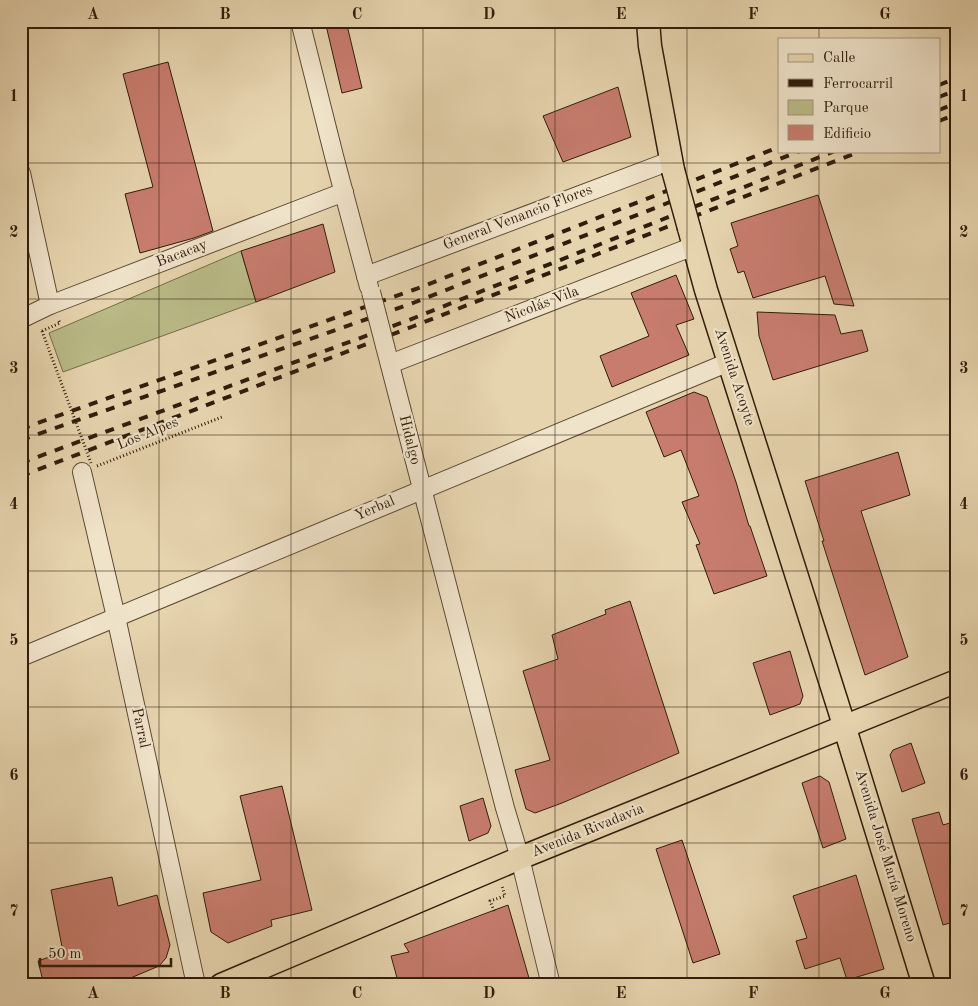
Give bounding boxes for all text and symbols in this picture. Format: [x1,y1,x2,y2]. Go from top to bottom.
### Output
text: A [87,7,99,23]
text: B [219,7,231,23]
text: C [352,7,362,23]
text: D [483,7,495,23]
text: E [615,7,627,23]
text: F [748,7,759,23]
text: G [879,7,891,23]
legend [778,38,940,152]
text: Calle [823,51,856,66]
text: Ferrocarril [823,77,893,92]
text: 1 [9,89,19,105]
text: 1 [959,89,969,105]
text: Parque [823,101,869,116]
text: Edificio [823,127,871,142]
street label: General Venancio Flores [441,183,595,253]
text: 2 [9,225,19,241]
text: 2 [959,225,969,241]
street label: Bacacay [154,237,210,271]
street label: Nicolás Vila [503,284,582,326]
street label: Avenida Acoyte [711,326,757,428]
text: 3 [9,361,19,377]
text: 3 [959,361,969,377]
street label: Hidalgo [396,414,422,466]
street label: Los Alpes [115,415,181,453]
street label: Yerbal [353,494,397,524]
text: 4 [9,497,19,513]
text: 4 [959,497,969,513]
text: 5 [9,633,19,649]
text: 5 [959,633,969,649]
street label: Parral [128,707,152,749]
text: 6 [9,768,19,784]
street label: Avenida José María Moreno [852,768,918,944]
text: 6 [959,768,969,784]
street label: Avenida Rivadavia [530,801,647,860]
text: 7 [9,904,19,920]
text: 7 [959,904,969,920]
scale bar [40,936,171,968]
text: 50 m [48,947,82,962]
text: A [87,986,99,1002]
text: B [219,986,231,1002]
text: C [352,986,362,1002]
text: D [483,986,495,1002]
text: E [615,986,627,1002]
text: F [748,986,759,1002]
text: G [879,986,891,1002]

